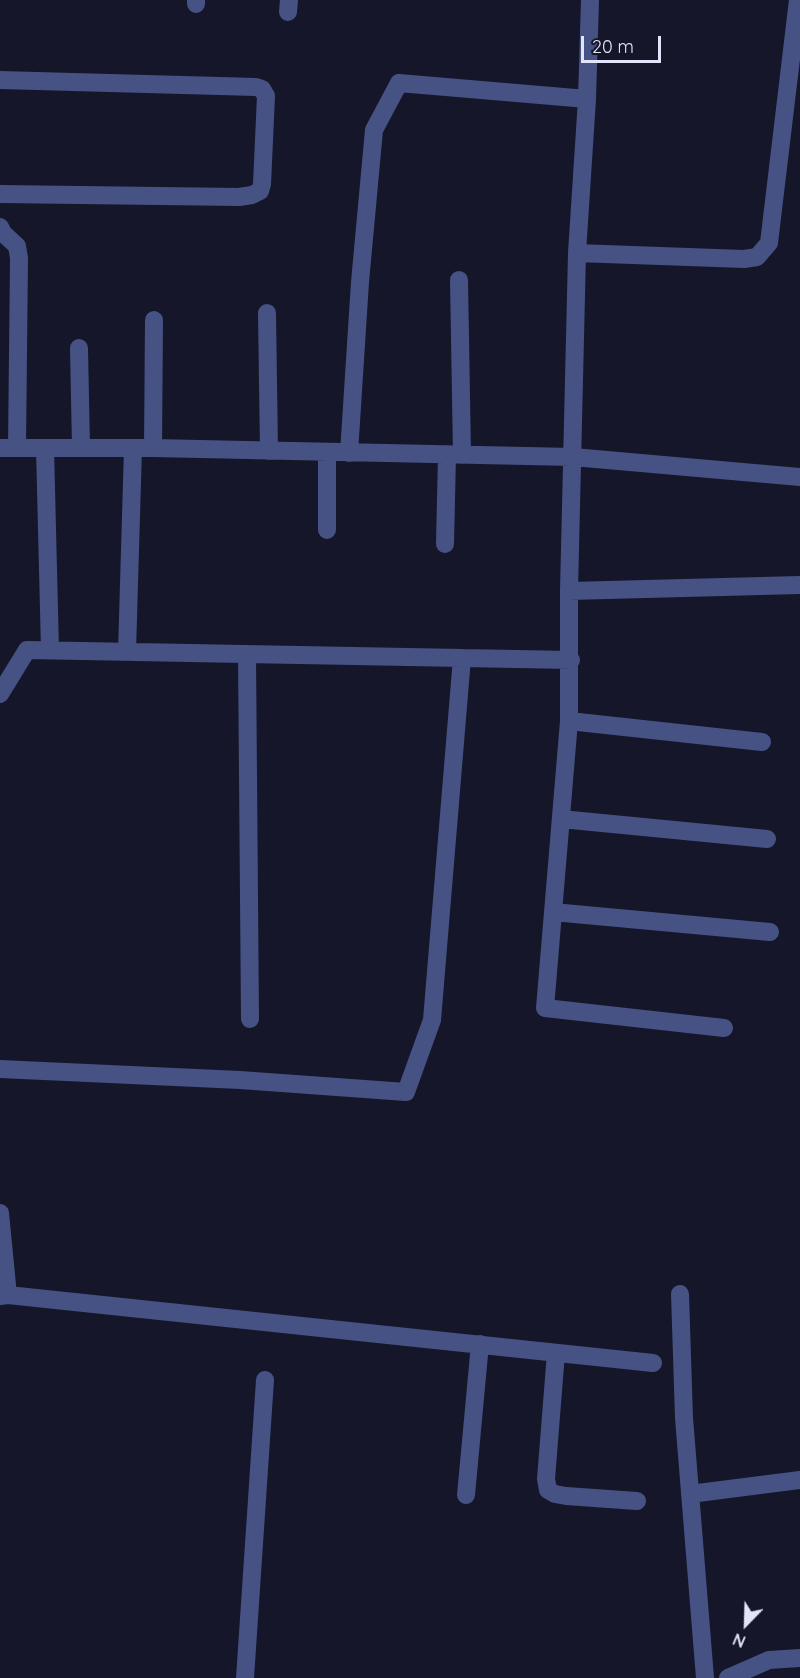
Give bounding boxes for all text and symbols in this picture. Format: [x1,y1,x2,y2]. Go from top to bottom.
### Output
scale bar [584,24,664,62]
text: 20 m [592,35,634,58]
north arrow [716,1594,776,1654]
text: N [730,1629,748,1652]

